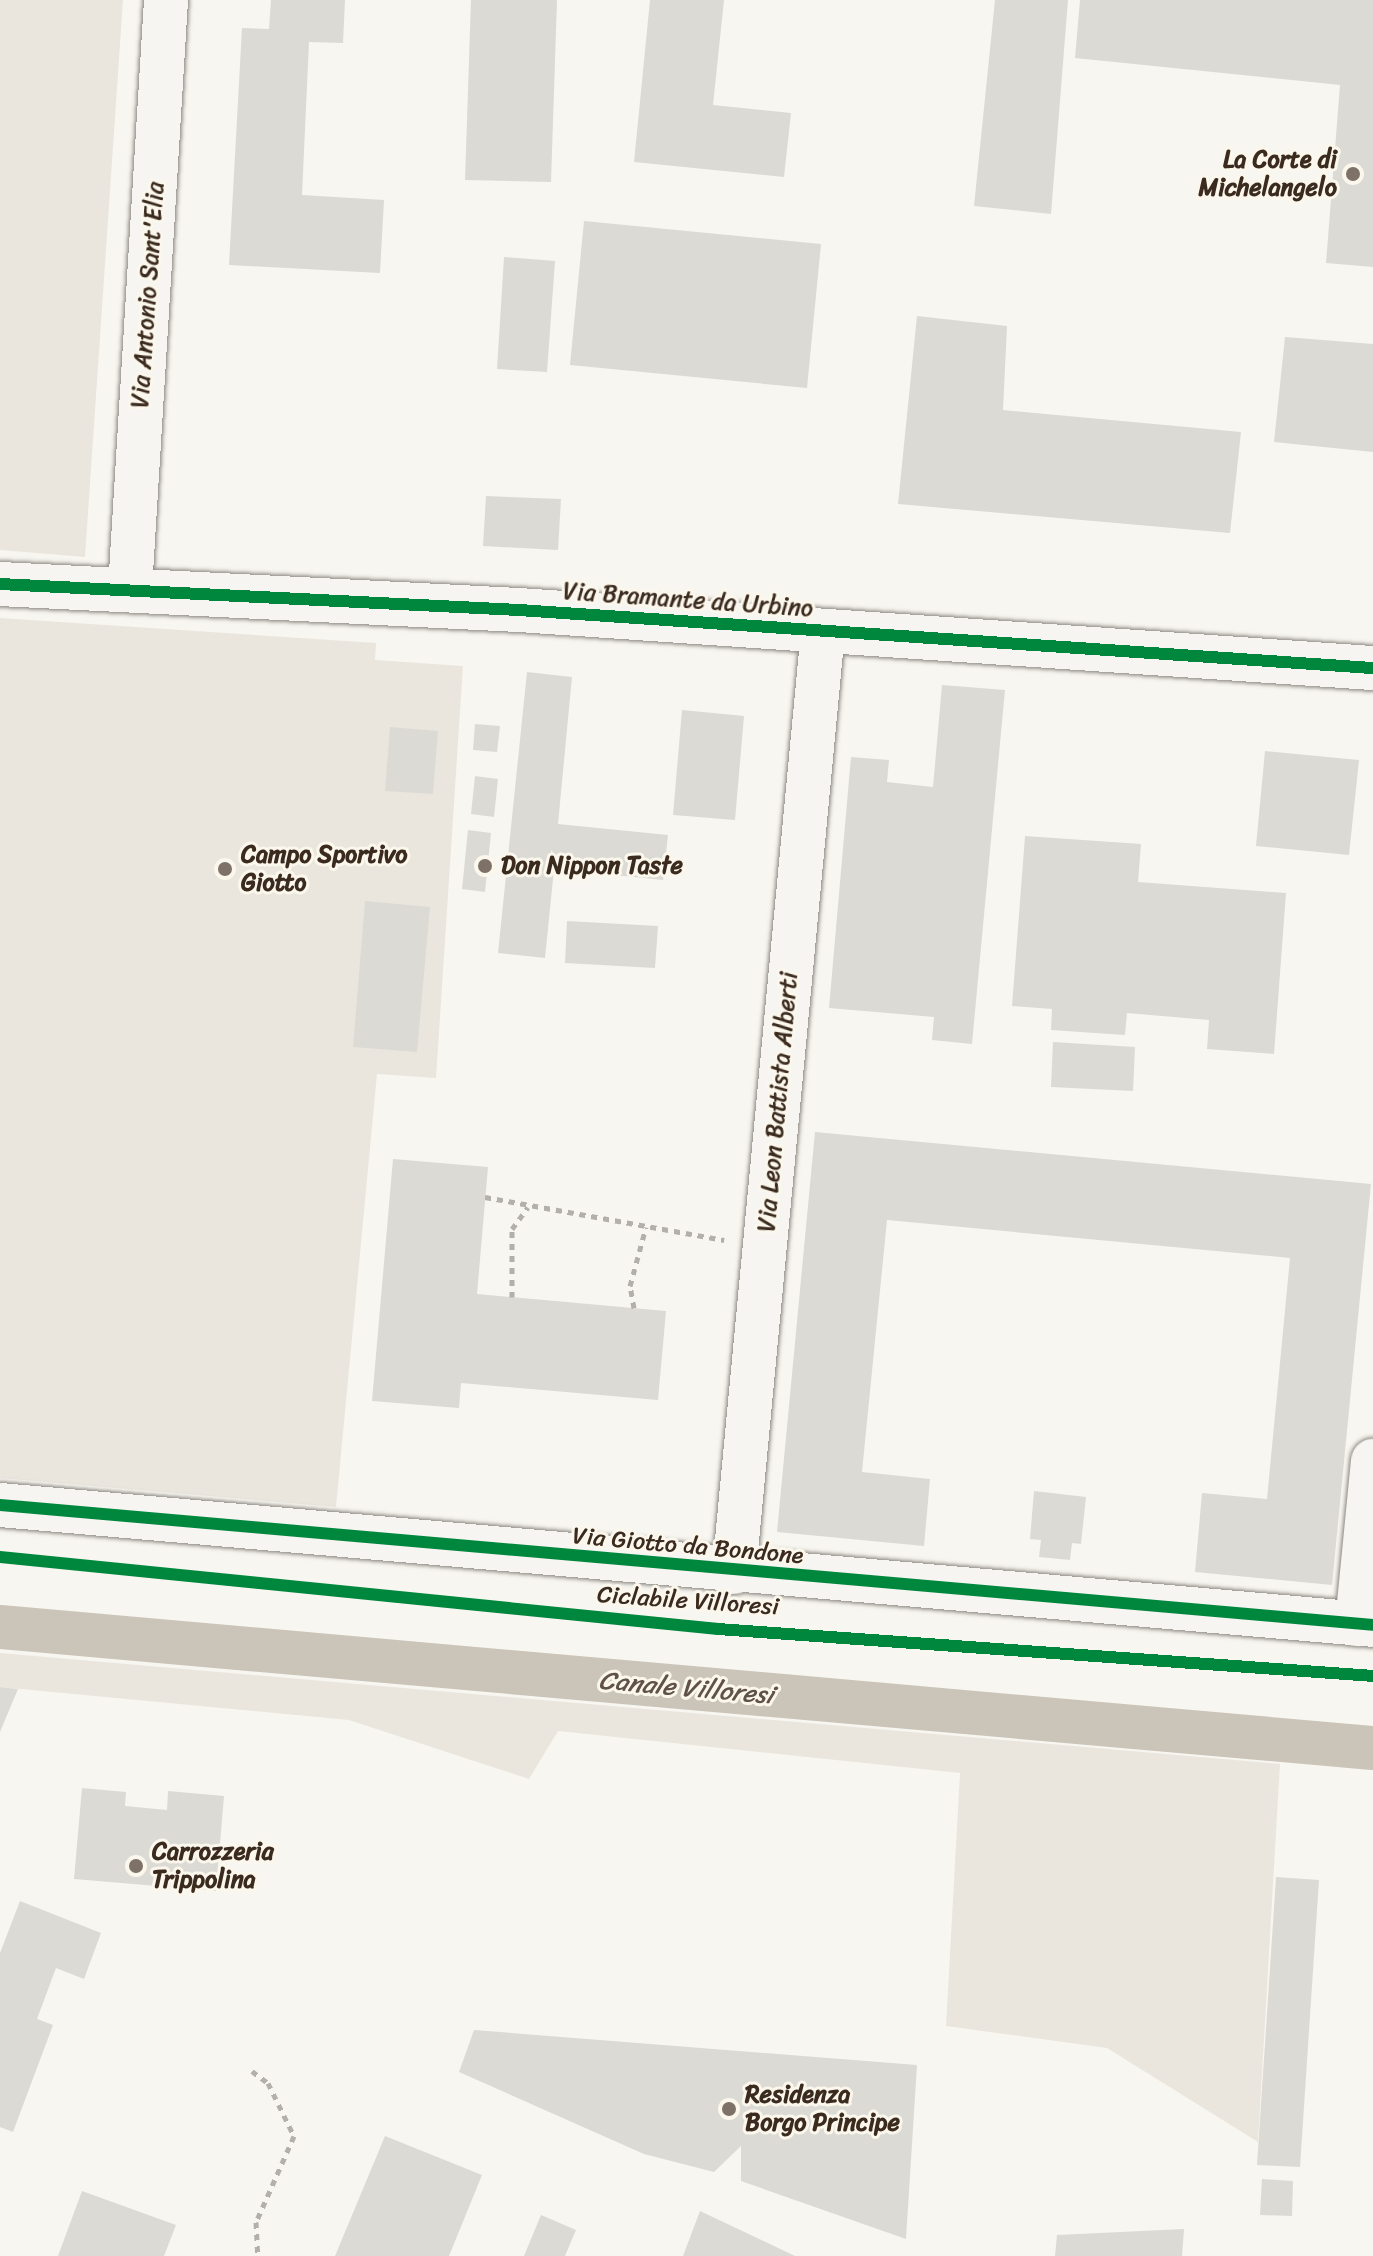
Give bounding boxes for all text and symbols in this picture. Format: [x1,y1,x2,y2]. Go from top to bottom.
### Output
place label: La Corte di Michelangelo [1199,146,1337,202]
marker: La Corte di Michelangelo [1344,165,1362,183]
street label: Via Antonio Sant'Elia [126,181,170,409]
street label: Via Bramante da Urbino [563,577,813,623]
place label: Campo Sportivo Giotto [241,841,407,897]
place label: Don Nippon Taste [501,852,684,880]
marker: Don Nippon Taste [476,857,494,875]
marker: Campo Sportivo Giotto [216,860,234,878]
street label: Via Leon Battista Alberti [752,970,804,1234]
street label: Via Giotto da Bondone [571,1522,805,1570]
street label: Ciclabile Villoresi [596,1580,780,1622]
water label: Canale Villoresi [597,1665,775,1711]
place label: Carrozzeria Trippolina [152,1838,274,1894]
marker: Carrozzeria Trippolina [127,1857,145,1875]
place label: Residenza Borgo Principe [745,2081,900,2137]
marker: Residenza Borgo Principe [720,2100,738,2118]

